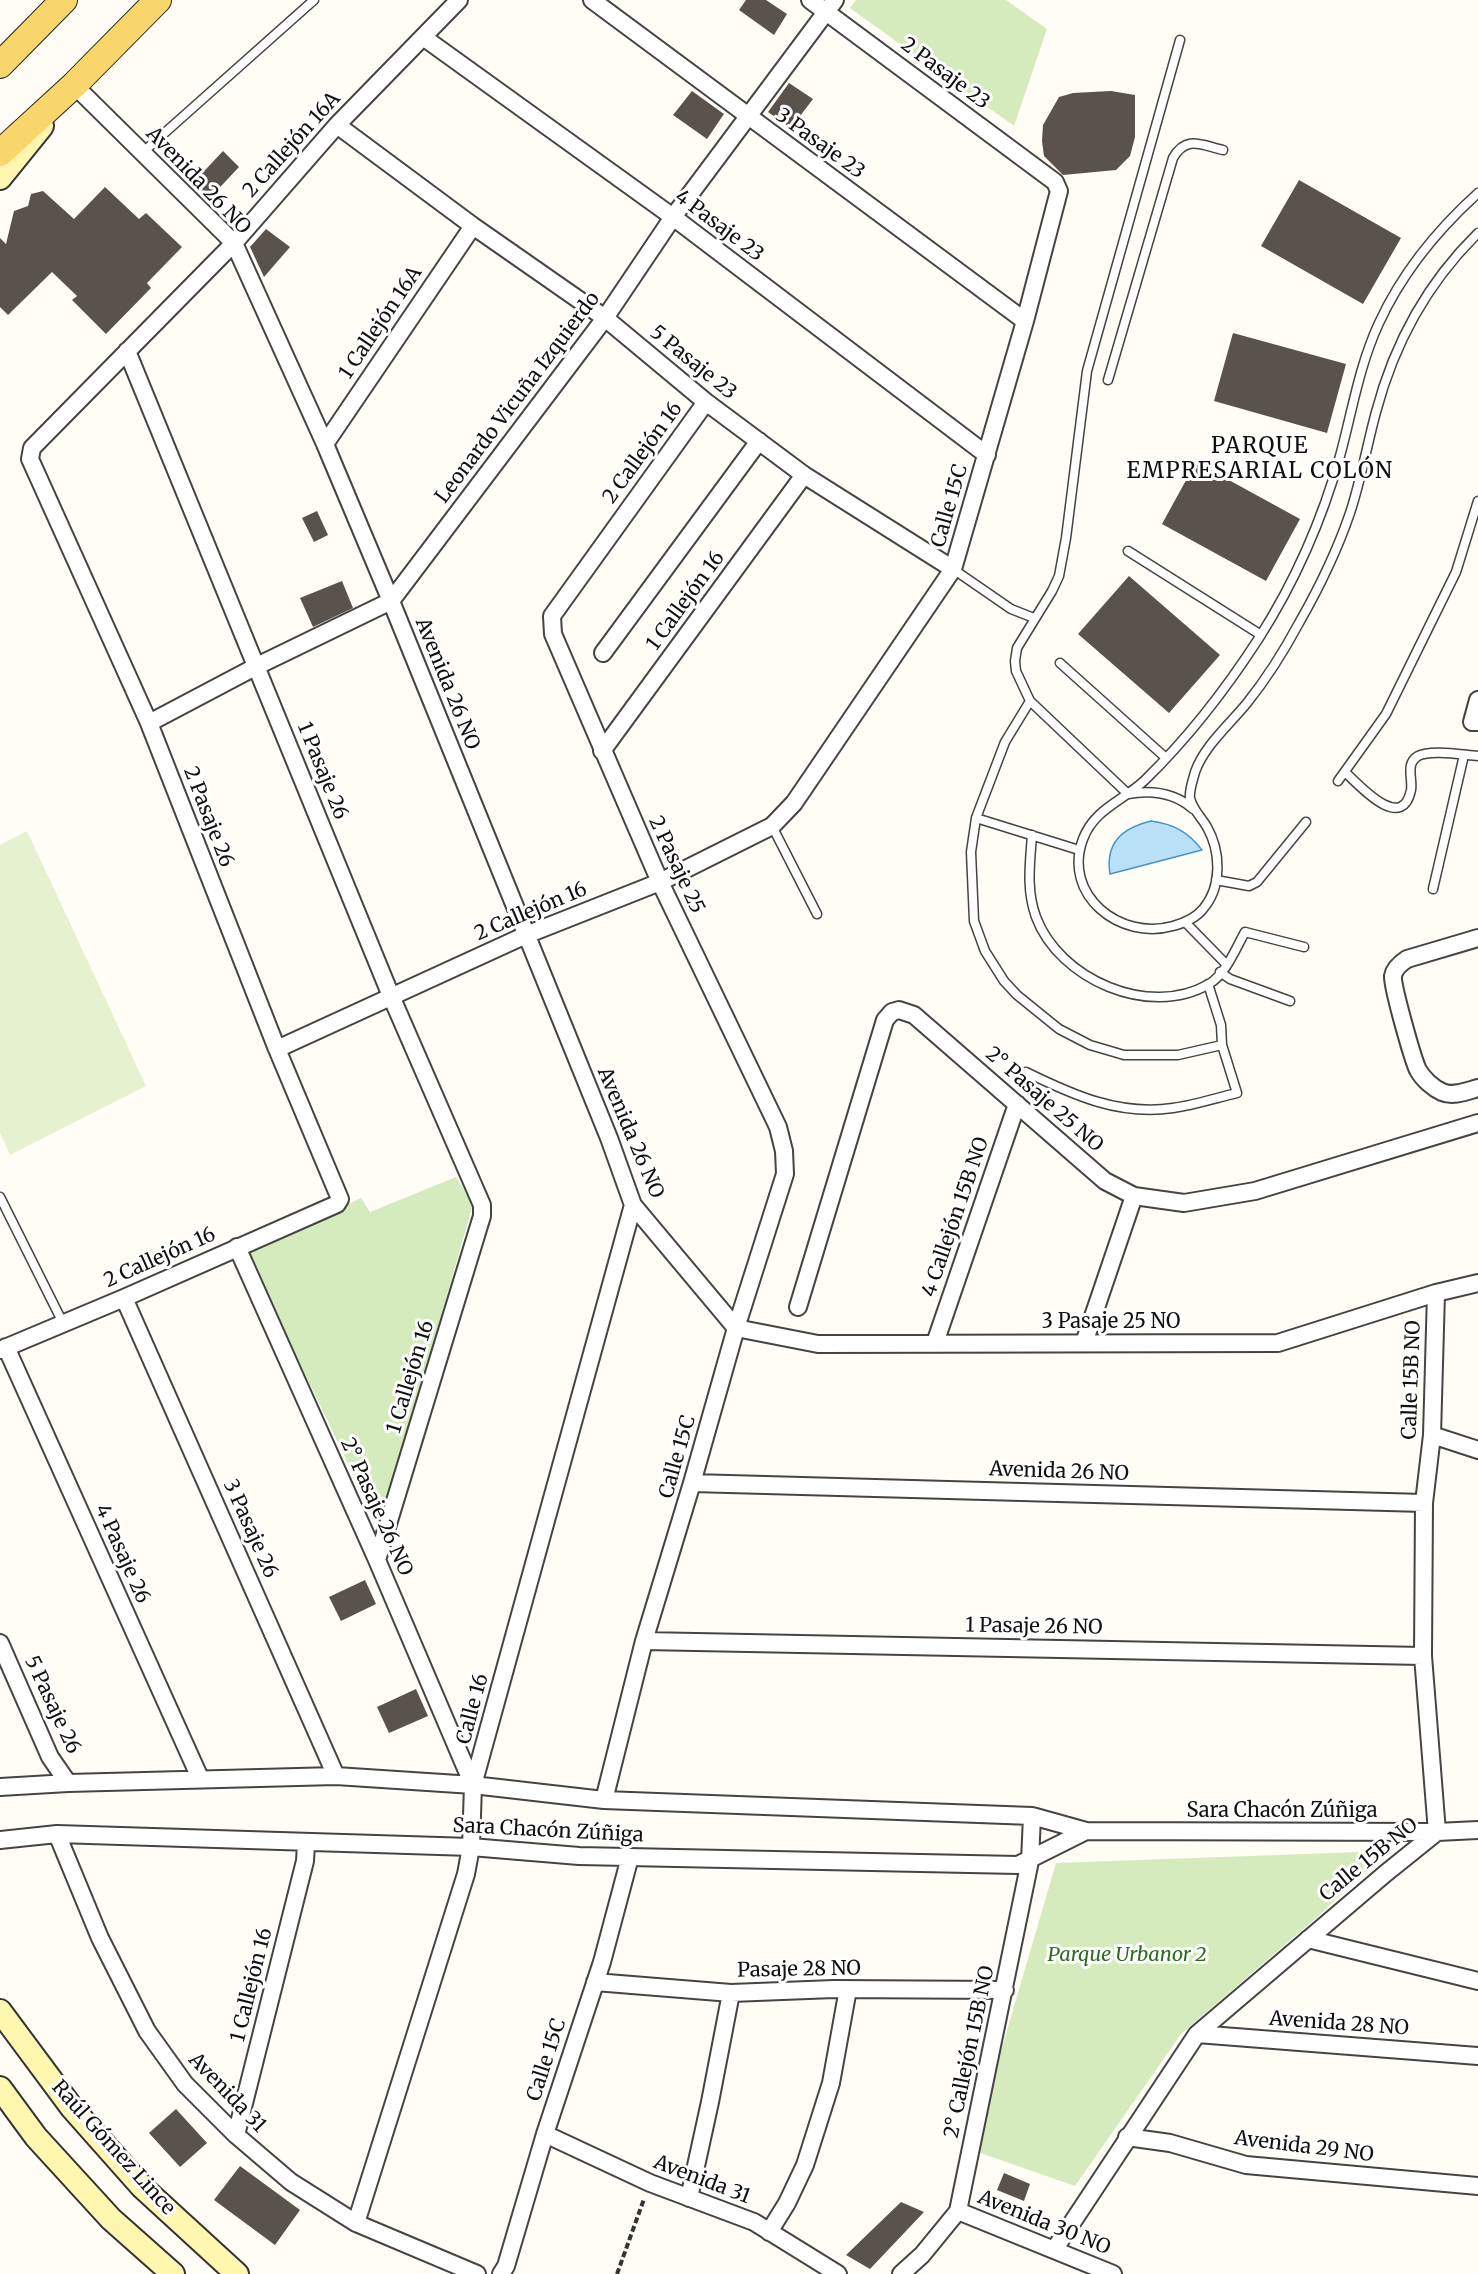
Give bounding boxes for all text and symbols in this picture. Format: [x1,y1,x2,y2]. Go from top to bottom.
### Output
street label: 2 Pasaje 23 [896,33,994,115]
street label: 2 Callejón 16A [238,87,346,203]
street label: 3 Pasaje 23 [771,104,869,184]
street label: Avenida 26 NO [141,122,255,240]
street label: 4 Pasaje 23 [670,185,768,267]
street label: 1 Callejón 16A [335,262,427,384]
street label: Leonardo Vicuña Izquierdo [431,288,605,508]
street label: 5 Pasaje 23 [645,321,741,405]
street label: 2 Callejón 16 [598,398,688,508]
district label: PARQUE EMPRESARIAL COLÓN [1126,434,1394,486]
street label: Calle 15C [927,462,973,550]
street label: 1 Callejón 16 [642,547,730,655]
street label: Avenida 26 NO [410,615,484,753]
street label: 1 Pasaje 26 [292,719,352,823]
street label: 2 Pasaje 26 [178,763,238,871]
street label: 2 Pasaje 25 [643,812,709,918]
street label: 2 Callejón 16 [471,878,591,946]
street label: 2° Pasaje 25 NO [980,1042,1108,1158]
street label: Avenida 26 NO [592,1064,668,1202]
street label: 4 Callejón 15B NO [917,1134,995,1300]
street label: 2 Callejón 16 [101,1223,219,1293]
street label: 3 Pasaje 25 NO [1042,1310,1180,1334]
street label: 1 Callejón 16 [382,1318,440,1436]
street label: Calle 15B NO [1398,1320,1426,1440]
street label: Calle 15C [655,1413,701,1501]
street label: 2° Pasaje 26 NO [335,1434,417,1580]
street label: Avenida 26 NO [989,1458,1129,1486]
street label: 3 Pasaje 26 [218,1476,282,1582]
street label: 4 Pasaje 26 [90,1501,154,1607]
street label: 1 Pasaje 26 NO [965,1614,1103,1640]
street label: 5 Pasaje 26 [19,1652,85,1758]
street label: Calle 16 [452,1671,494,1747]
street label: Sara Chacón Zúñiga [1186,1799,1378,1823]
street label: Calle 15B NO [1315,1813,1423,1907]
street label: Sara Chacón Zúñiga [452,1814,644,1848]
street label: 1 Callejón 16 [226,1925,278,2045]
park label: Parque Urbanor 2 [1047,1943,1207,1967]
street label: Pasaje 28 NO [737,1957,861,1983]
street label: 2° Callejón 15B NO [940,1964,1000,2140]
street label: Avenida 28 NO [1268,2007,1410,2041]
street label: Calle 15C [522,2016,572,2104]
street label: Avenida 31 [183,2048,271,2138]
street label: Raúl Gómez Lince [46,2076,180,2220]
street label: Avenida 29 NO [1233,2127,1375,2167]
street label: Avenida 31 [650,2151,754,2209]
street label: Avenida 30 NO [974,2186,1114,2260]

